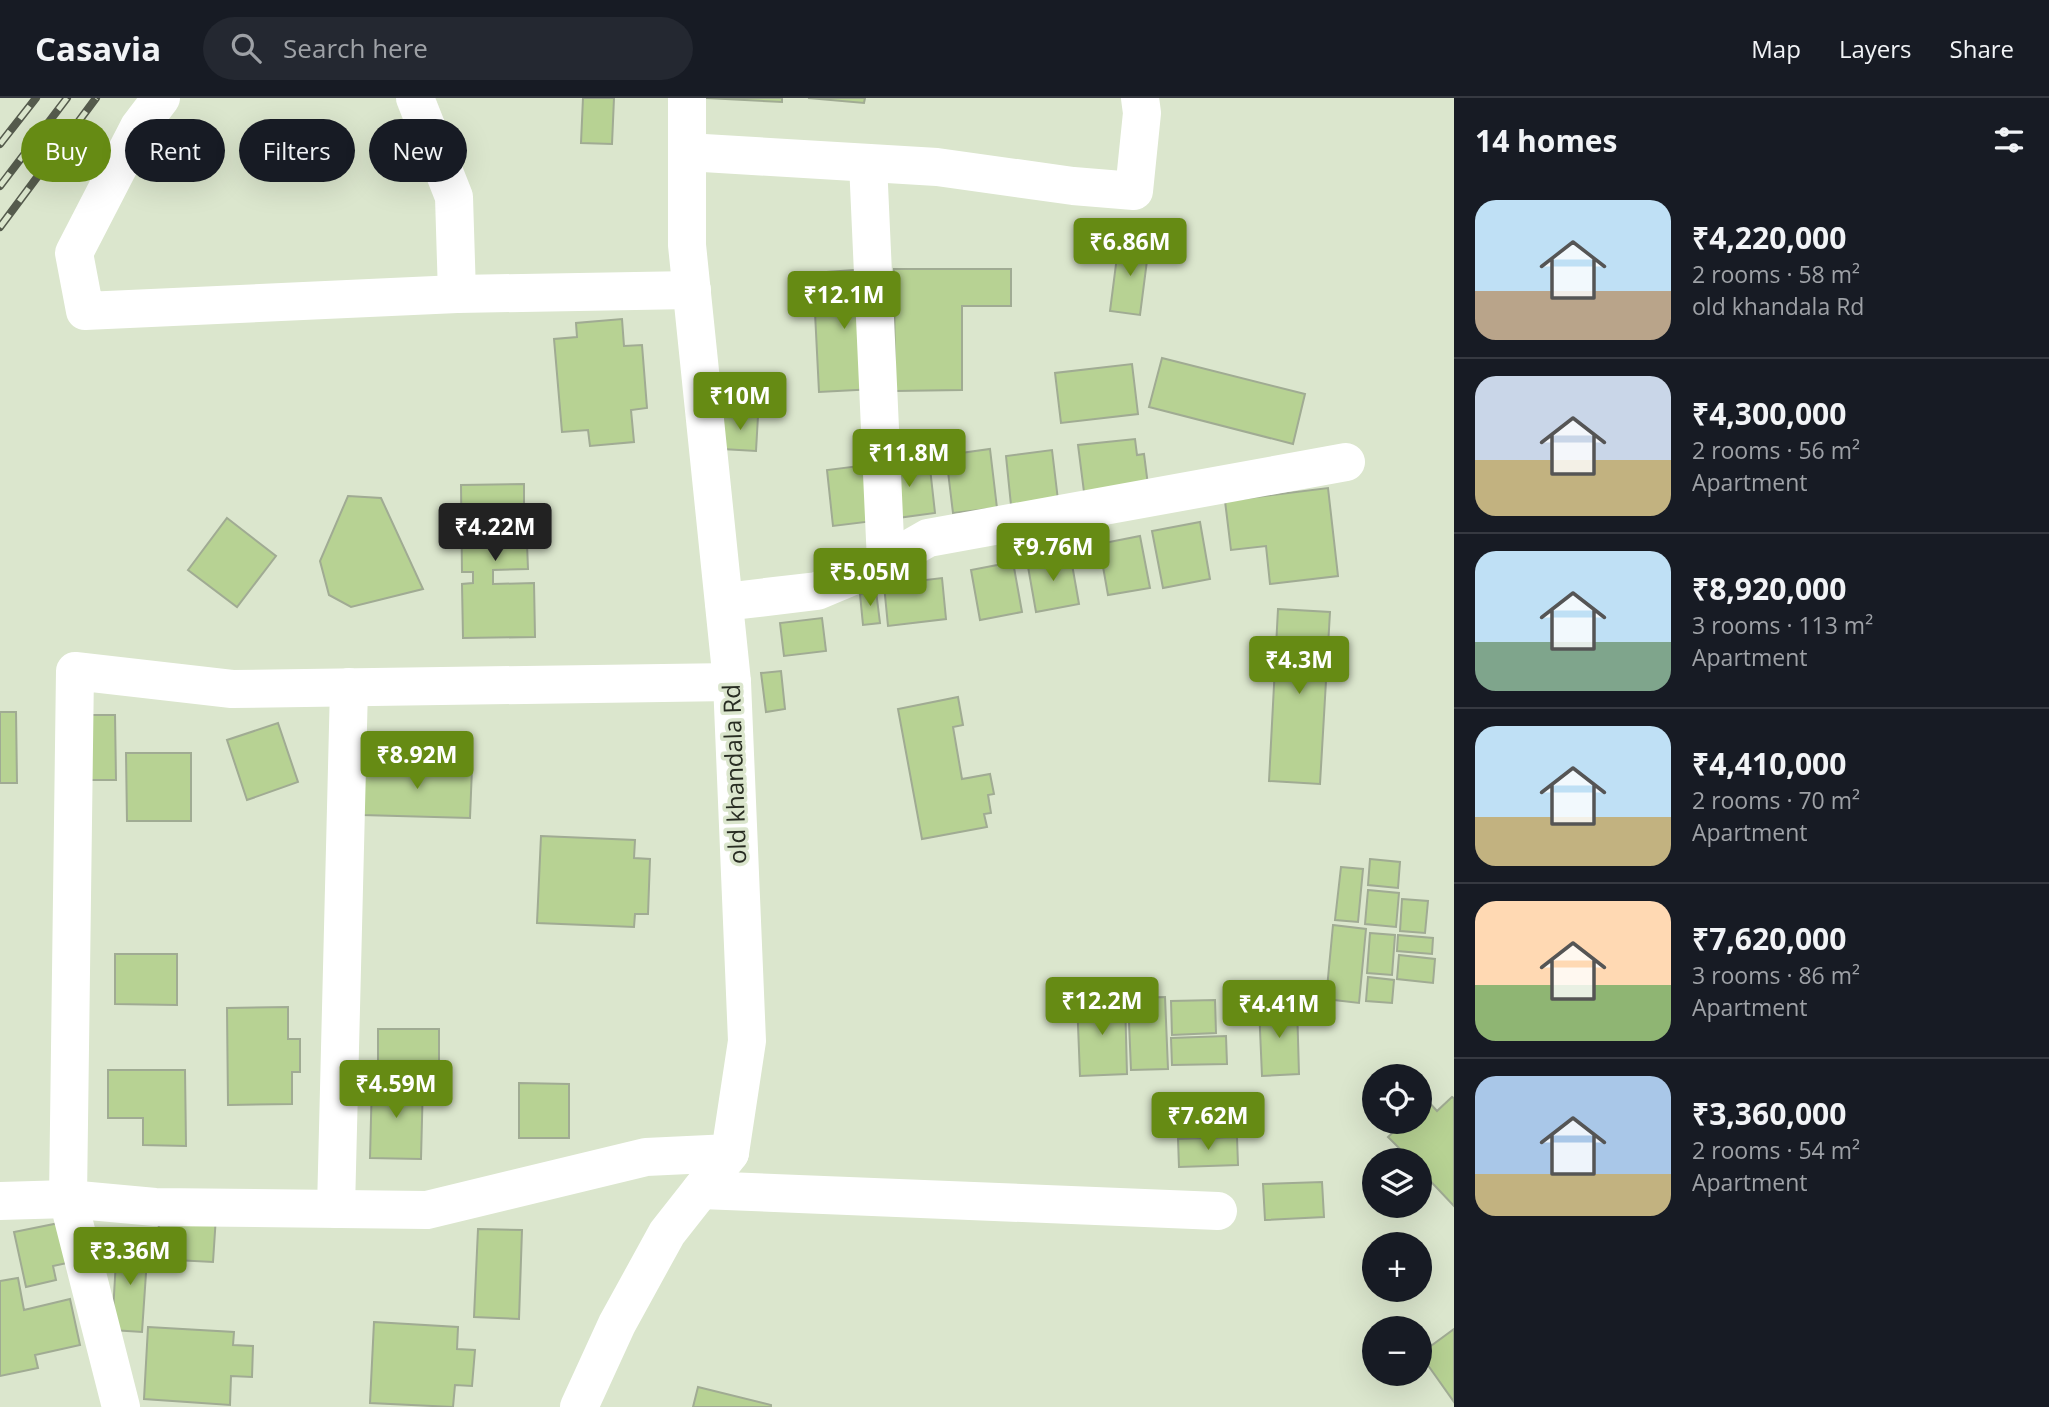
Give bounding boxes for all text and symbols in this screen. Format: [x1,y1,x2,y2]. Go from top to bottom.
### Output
search box [203,17,693,80]
text: Casavia [35,26,161,71]
icon: search [227,29,265,67]
text: Search here [283,30,428,66]
text: Map [1751,32,1801,65]
text: Layers [1839,32,1912,65]
text: Share [1950,32,2014,65]
chip: Buy [21,119,111,182]
chip: Rent [125,119,225,182]
chip: Filters [239,119,355,182]
chip: New [369,119,467,182]
text: 14 homes [1475,120,1618,161]
icon: filters [1990,121,2028,159]
text: ₹4,220,000 [1692,217,1846,258]
pin: ₹6.86M [1073,218,1187,278]
text: ₹6.86M [1090,225,1170,257]
icon: home [1531,228,1615,312]
text: 2 rooms · 58 m² [1692,258,1860,290]
pin: ₹12.1M [787,272,901,331]
text: ₹12.1M [804,278,884,310]
text: old khandala Rd [1692,290,1864,322]
pin: ₹10M [699,372,781,432]
text: ₹10M [709,379,771,411]
text: ₹4,300,000 [1692,393,1846,434]
icon: home [1531,404,1615,488]
pin: ₹11.8M [852,430,966,489]
text: 2 rooms · 56 m² [1692,434,1860,466]
text: ₹11.8M [869,436,949,468]
text: Apartment [1692,466,1808,498]
pin: ₹4.22M [438,504,552,563]
text: ₹4.22M [455,510,535,542]
pin: ₹9.76M [996,524,1110,583]
text: ₹9.76M [1013,530,1093,562]
pin: ₹5.05M [813,548,927,608]
text: ₹5.05M [830,555,910,587]
text: ₹8,920,000 [1692,568,1846,609]
icon: home [1531,579,1615,663]
text: 3 rooms · 113 m² [1692,609,1873,641]
pin: ₹4.3M [1250,636,1348,696]
text: Apartment [1692,641,1808,673]
text: ₹4.3M [1265,643,1333,675]
street label: old khandala Rd [714,684,753,865]
pin: ₹8.92M [360,732,474,791]
text: ₹8.92M [377,738,457,770]
text: ₹4,410,000 [1692,743,1846,784]
icon: home [1531,754,1615,838]
text: 2 rooms · 70 m² [1692,784,1860,816]
text: Apartment [1692,816,1808,848]
text: ₹7,620,000 [1692,918,1846,959]
icon: home [1531,929,1615,1013]
text: 3 rooms · 86 m² [1692,959,1860,991]
pin: ₹12.2M [1045,978,1159,1037]
pin: ₹4.41M [1222,981,1336,1040]
text: ₹12.2M [1062,984,1142,1016]
text: ₹4.41M [1239,987,1319,1019]
text: Apartment [1692,991,1808,1023]
pin: ₹4.59M [339,1060,453,1120]
map controls [1362,1064,1432,1386]
button: locate [1362,1064,1432,1134]
text: ₹4.59M [356,1067,436,1099]
pin: ₹7.62M [1151,1093,1265,1152]
text: ₹3,360,000 [1692,1093,1846,1134]
text: ₹7.62M [1168,1099,1248,1131]
icon: home [1531,1104,1615,1188]
text: 2 rooms · 54 m² [1692,1134,1860,1166]
button: layers [1362,1148,1432,1218]
text: Apartment [1692,1166,1808,1198]
pin: ₹3.36M [73,1228,187,1287]
button: + [1362,1232,1432,1302]
text: ₹3.36M [90,1234,170,1266]
button: − [1362,1316,1432,1386]

